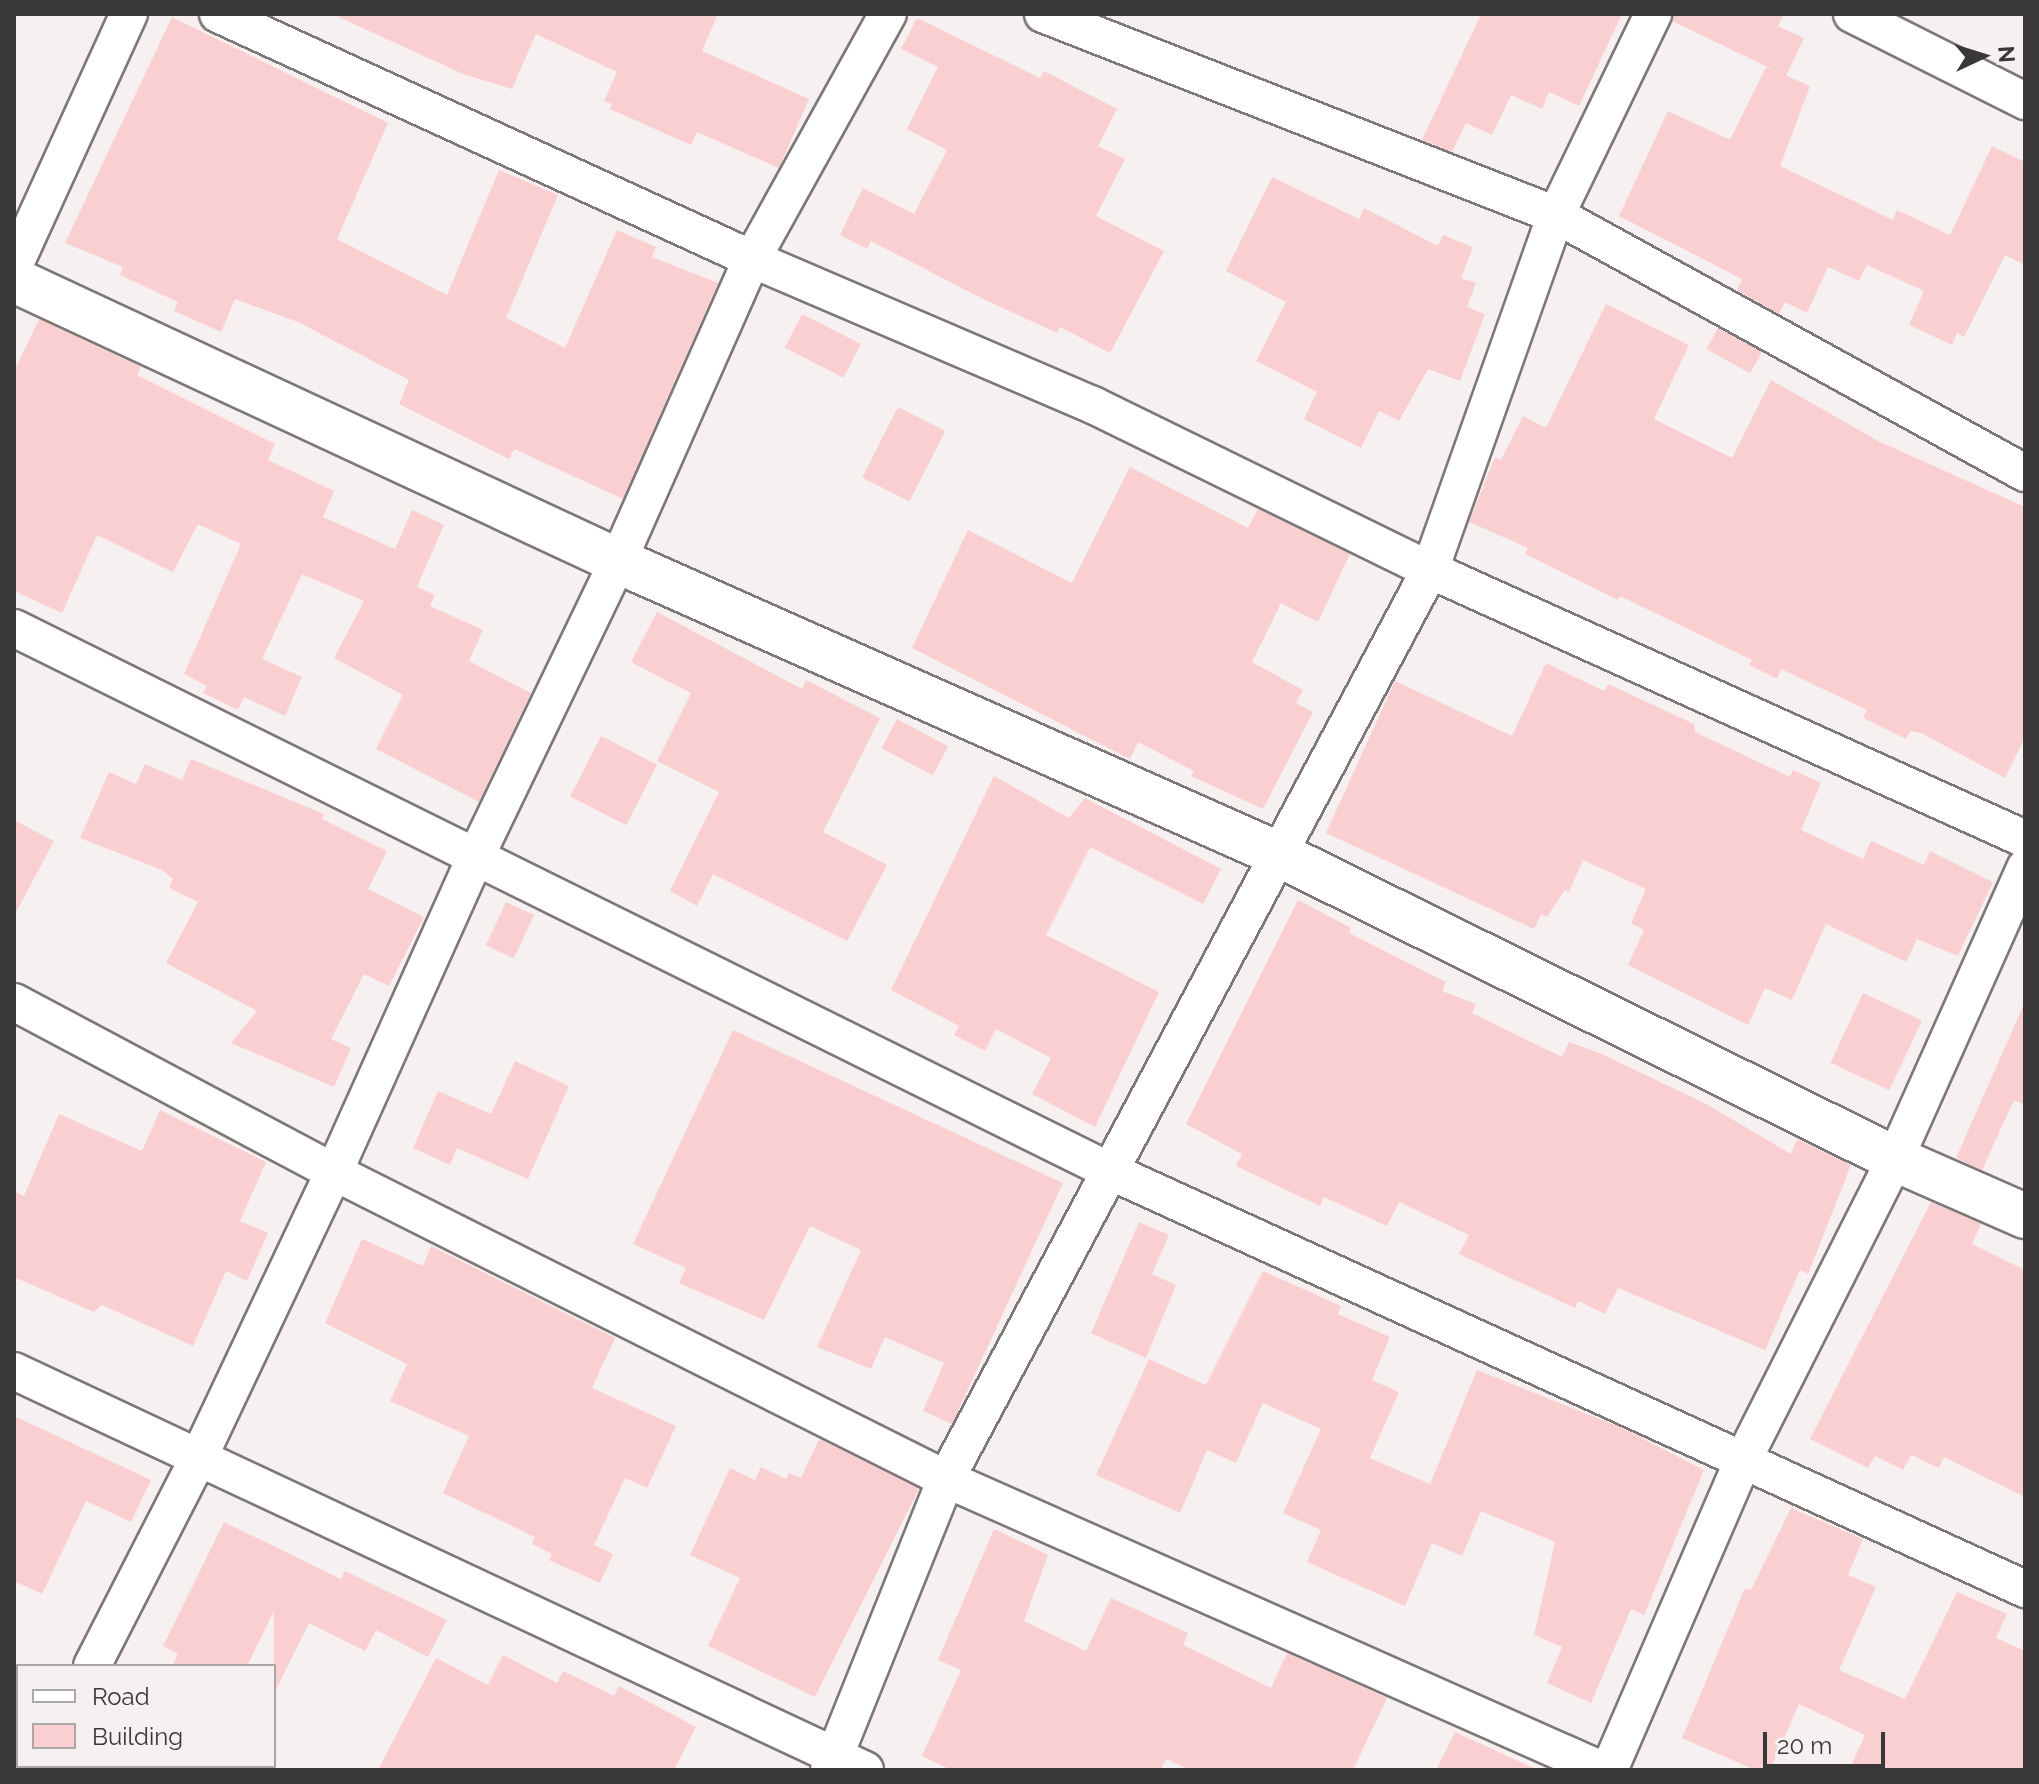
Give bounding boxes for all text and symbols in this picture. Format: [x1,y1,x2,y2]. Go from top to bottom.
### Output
north arrow [1943,16,2023,96]
text: N [1993,45,2020,64]
legend [16,1664,276,1768]
text: Road [92,1682,150,1711]
scale bar [1767,1716,1889,1766]
text: Building [92,1722,183,1751]
text: 20 m [1777,1731,1832,1760]

